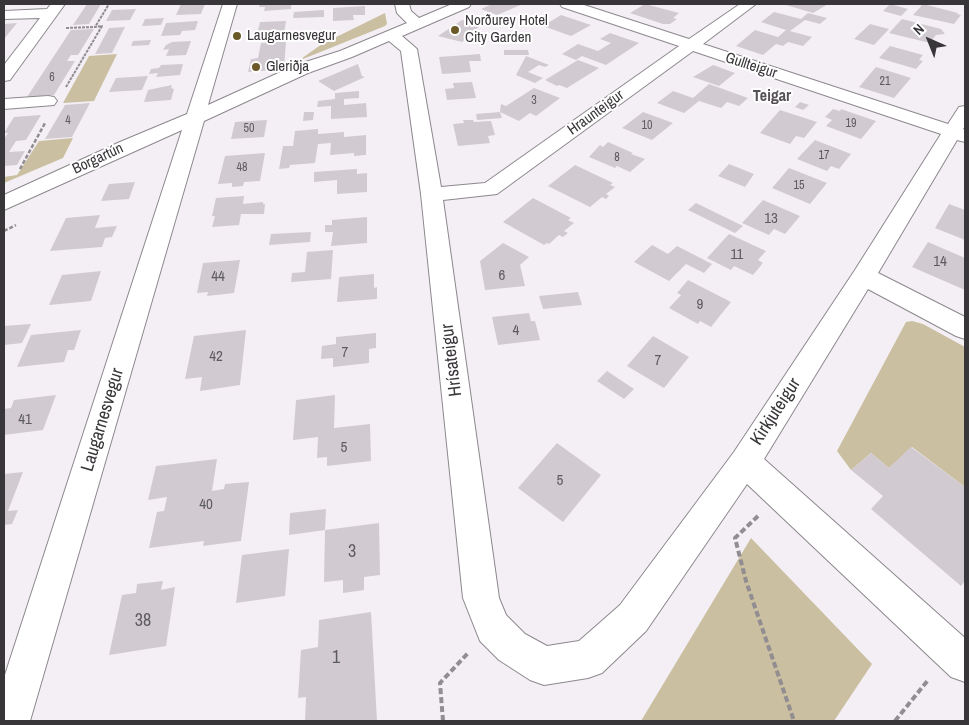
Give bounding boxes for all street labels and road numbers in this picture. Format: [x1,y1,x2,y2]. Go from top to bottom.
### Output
street label: Gullteigur [723,49,779,83]
street label: Hraunteigur [564,87,628,139]
street label: Borgartún [70,139,126,179]
street label: Hrísateigur [437,322,467,398]
street label: Laugarnesvegur [77,366,129,474]
street label: Kirkjuteigur [746,374,806,450]

